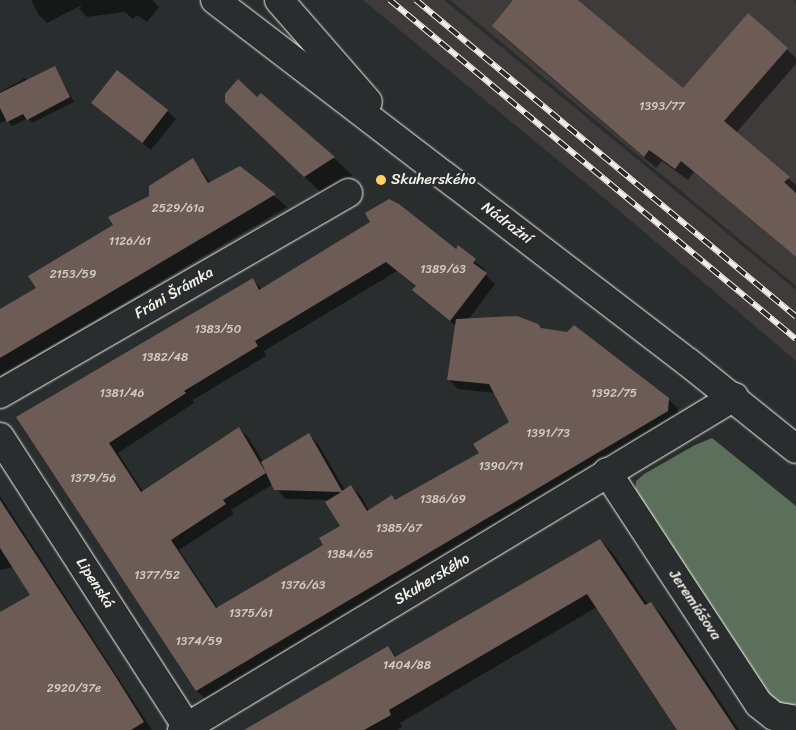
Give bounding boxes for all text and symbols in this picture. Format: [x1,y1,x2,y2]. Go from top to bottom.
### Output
house number: 1393/77 [639,100,685,114]
place label: Skuherského [391,171,476,189]
marker: Skuherského [375,174,387,186]
street label: Nádražní [478,198,536,248]
house number: 2529/61a [152,202,204,216]
house number: 1126/61 [109,235,151,249]
street label: Fráni Šrámka [131,263,217,323]
house number: 1389/63 [420,263,466,277]
house number: 2153/59 [50,268,96,282]
house number: 1383/50 [195,323,241,337]
house number: 1382/48 [142,351,188,365]
house number: 1381/46 [100,387,144,401]
house number: 1392/75 [591,387,637,401]
house number: 1391/73 [526,427,570,441]
house number: 1390/71 [479,460,523,474]
house number: 1379/56 [70,472,116,486]
house number: 1386/69 [420,493,466,507]
house number: 1385/67 [376,522,422,536]
house number: 1384/65 [327,548,373,562]
street label: Skuherského [391,549,473,609]
street label: Lipenská [72,554,118,612]
street label: Jeremiášova [665,566,725,644]
house number: 1377/52 [134,569,180,583]
house number: 1376/63 [281,579,325,593]
house number: 1375/61 [229,607,273,621]
house number: 1374/59 [176,635,222,649]
house number: 1404/88 [383,659,431,673]
house number: 2920/37e [47,682,101,696]

